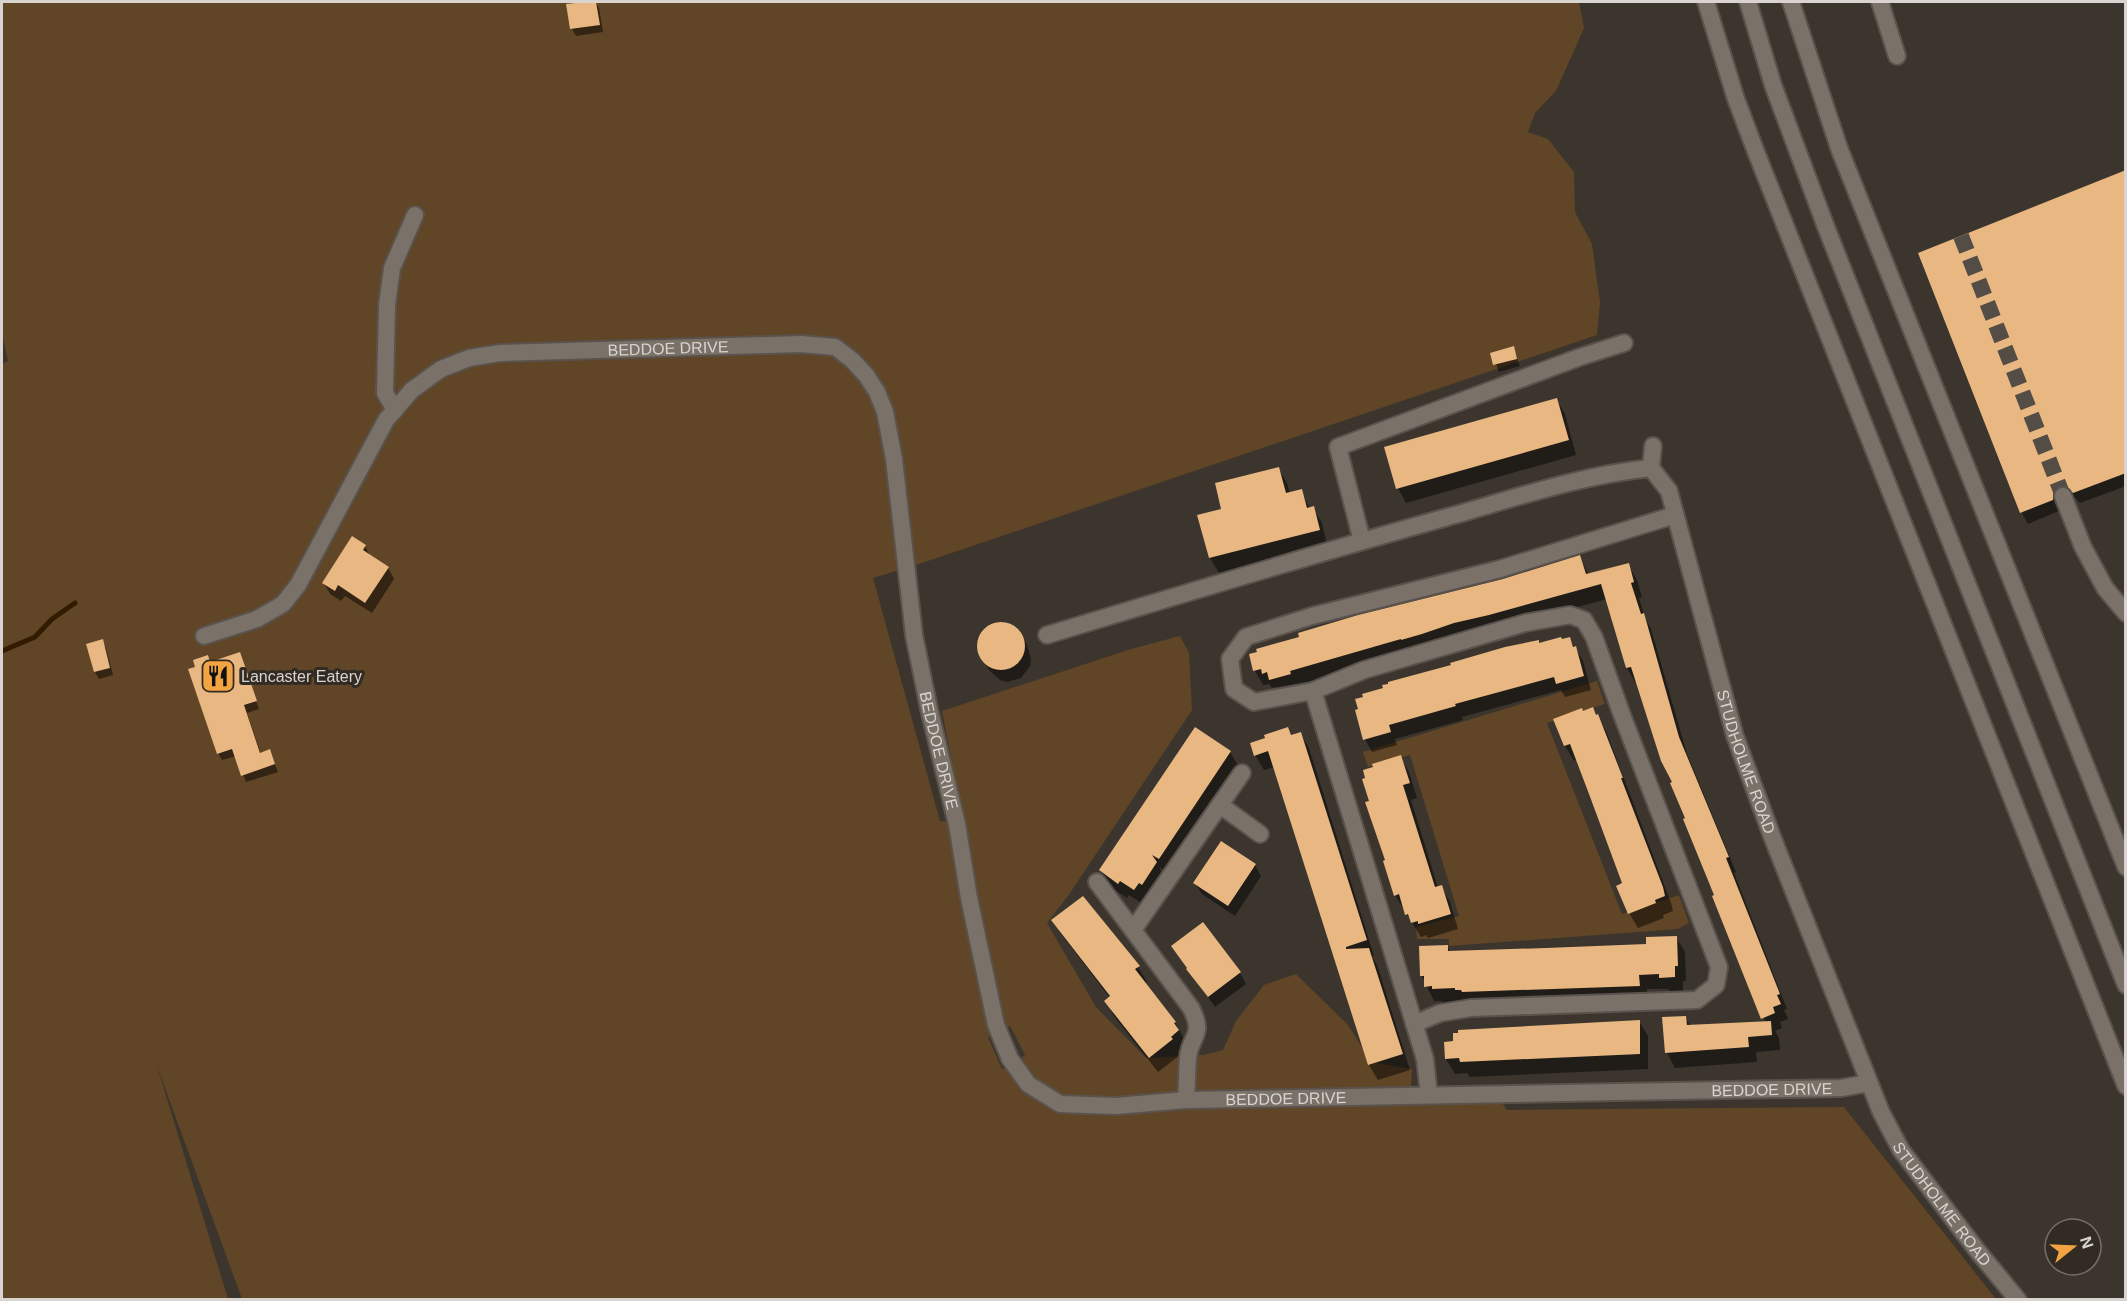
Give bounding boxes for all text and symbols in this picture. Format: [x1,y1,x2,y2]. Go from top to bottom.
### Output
street label: BEDDOE DRIVE [607,338,729,358]
restaurant icon: Lancaster Eatery [200,658,236,694]
place label: Lancaster Eatery [241,668,362,685]
street label: STUDHOLME ROAD [1714,688,1779,836]
street label: BEDDOE DRIVE [917,690,962,811]
street label: BEDDOE DRIVE [1711,1080,1832,1099]
street label: BEDDOE DRIVE [1225,1089,1347,1108]
street label: STUDHOLME ROAD [1890,1139,1995,1269]
north arrow [2043,1217,2103,1277]
text: N [2077,1234,2097,1251]

